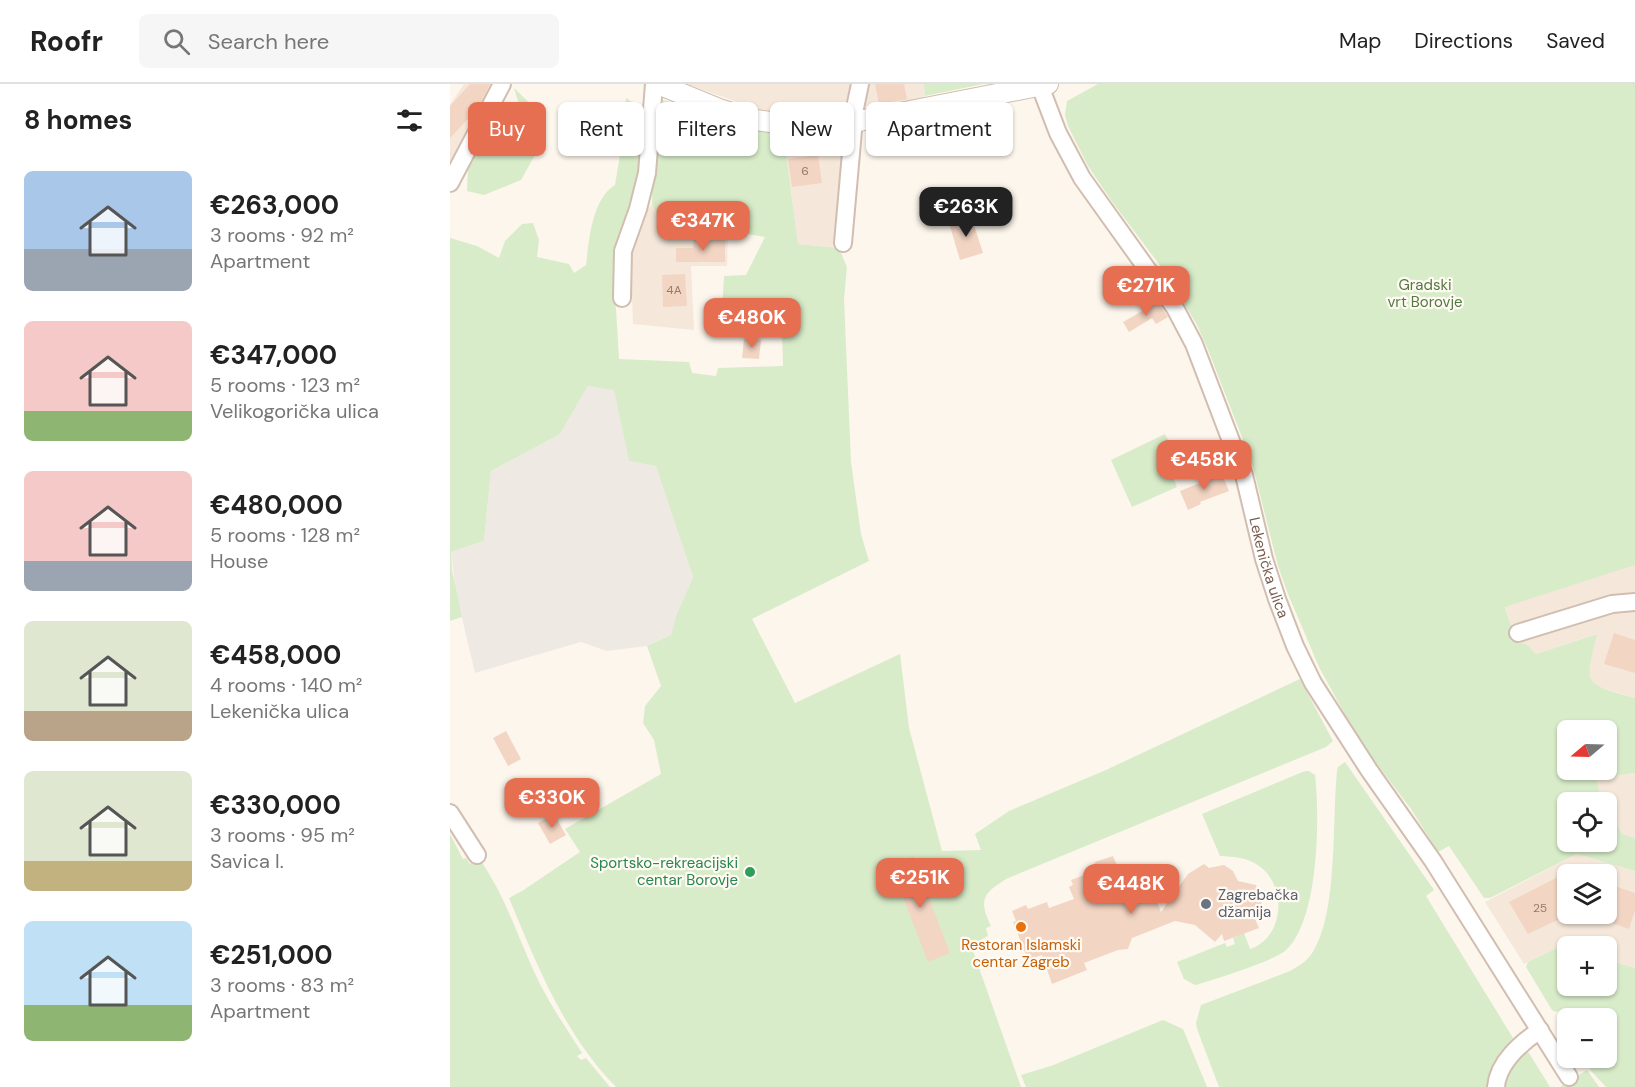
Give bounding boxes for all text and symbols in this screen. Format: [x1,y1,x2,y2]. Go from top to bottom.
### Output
search box [139,14,559,68]
text: Roofr [30,23,103,60]
icon: search [160,25,193,58]
text: Search here [208,27,329,56]
text: Map [1339,27,1381,55]
text: Directions [1414,27,1513,55]
text: Saved [1546,27,1605,55]
chip: Buy [468,102,546,156]
chip: Rent [558,102,644,156]
chip: Filters [656,102,758,156]
chip: New [770,102,854,156]
chip: Apartment [866,102,1013,156]
text: 8 homes [24,103,132,137]
icon: filters [393,104,426,137]
house number: 6 [801,163,809,179]
pin: €263K [924,187,1008,238]
text: €263,000 [210,188,339,222]
text: €263K [933,193,999,219]
icon: home [72,195,144,267]
pin: €347K [661,201,745,252]
text: €347K [671,207,735,233]
text: 3 rooms · 92 m² [210,222,354,248]
text: Apartment [210,248,310,274]
pin: €271K [1104,266,1188,317]
text: €271K [1117,272,1175,298]
park label: Gradski vrt Borovje [1387,275,1463,312]
house number: 4A [666,282,682,298]
pin: €480K [710,298,794,349]
text: €480K [718,304,786,330]
text: €347,000 [210,338,337,372]
icon: home [72,345,144,417]
text: 5 rooms · 123 m² [210,372,360,398]
text: Velikogorička ulica [210,398,379,424]
pin: €458K [1162,440,1246,491]
text: €458K [1171,446,1237,472]
text: €480,000 [210,488,343,522]
icon: home [72,495,144,567]
street label: Lekenička ulica [1244,515,1293,621]
text: 5 rooms · 128 m² [210,522,360,548]
text: House [210,548,268,574]
text: €458,000 [210,638,341,672]
icon: home [72,645,144,717]
text: 4 rooms · 140 m² [210,672,362,698]
text: Lekenička ulica [210,698,349,724]
north arrow [1557,720,1617,780]
map controls [1557,720,1617,1068]
pin: €330K [510,778,594,829]
text: €330K [518,784,586,810]
text: €330,000 [210,788,341,822]
button: locate [1557,792,1617,852]
icon: home [72,795,144,867]
text: 3 rooms · 95 m² [210,822,355,848]
text: Savica I. [210,848,284,874]
place label: Sportsko-rekreacijski centar Borovje [590,853,738,890]
pin: €251K [878,858,962,909]
text: €251K [890,864,950,890]
pin: €448K [1089,864,1173,915]
button: layers [1557,864,1617,924]
marker: Sportsko-rekreacijski centar Borovje [743,865,757,879]
text: €448K [1097,870,1165,896]
place label: Zagrebačka džamija [1218,885,1298,922]
marker: Zagrebačka džamija [1199,897,1213,911]
house number: 25 [1533,900,1547,916]
marker: Restoran Islamski centar Zagreb [1014,920,1028,934]
place label: Restoran Islamski centar Zagreb [961,935,1081,972]
button: + [1557,936,1617,996]
text: €251,000 [210,938,333,972]
icon: home [72,945,144,1017]
text: 3 rooms · 83 m² [210,972,354,998]
text: Apartment [210,998,310,1024]
button: − [1557,1008,1617,1068]

